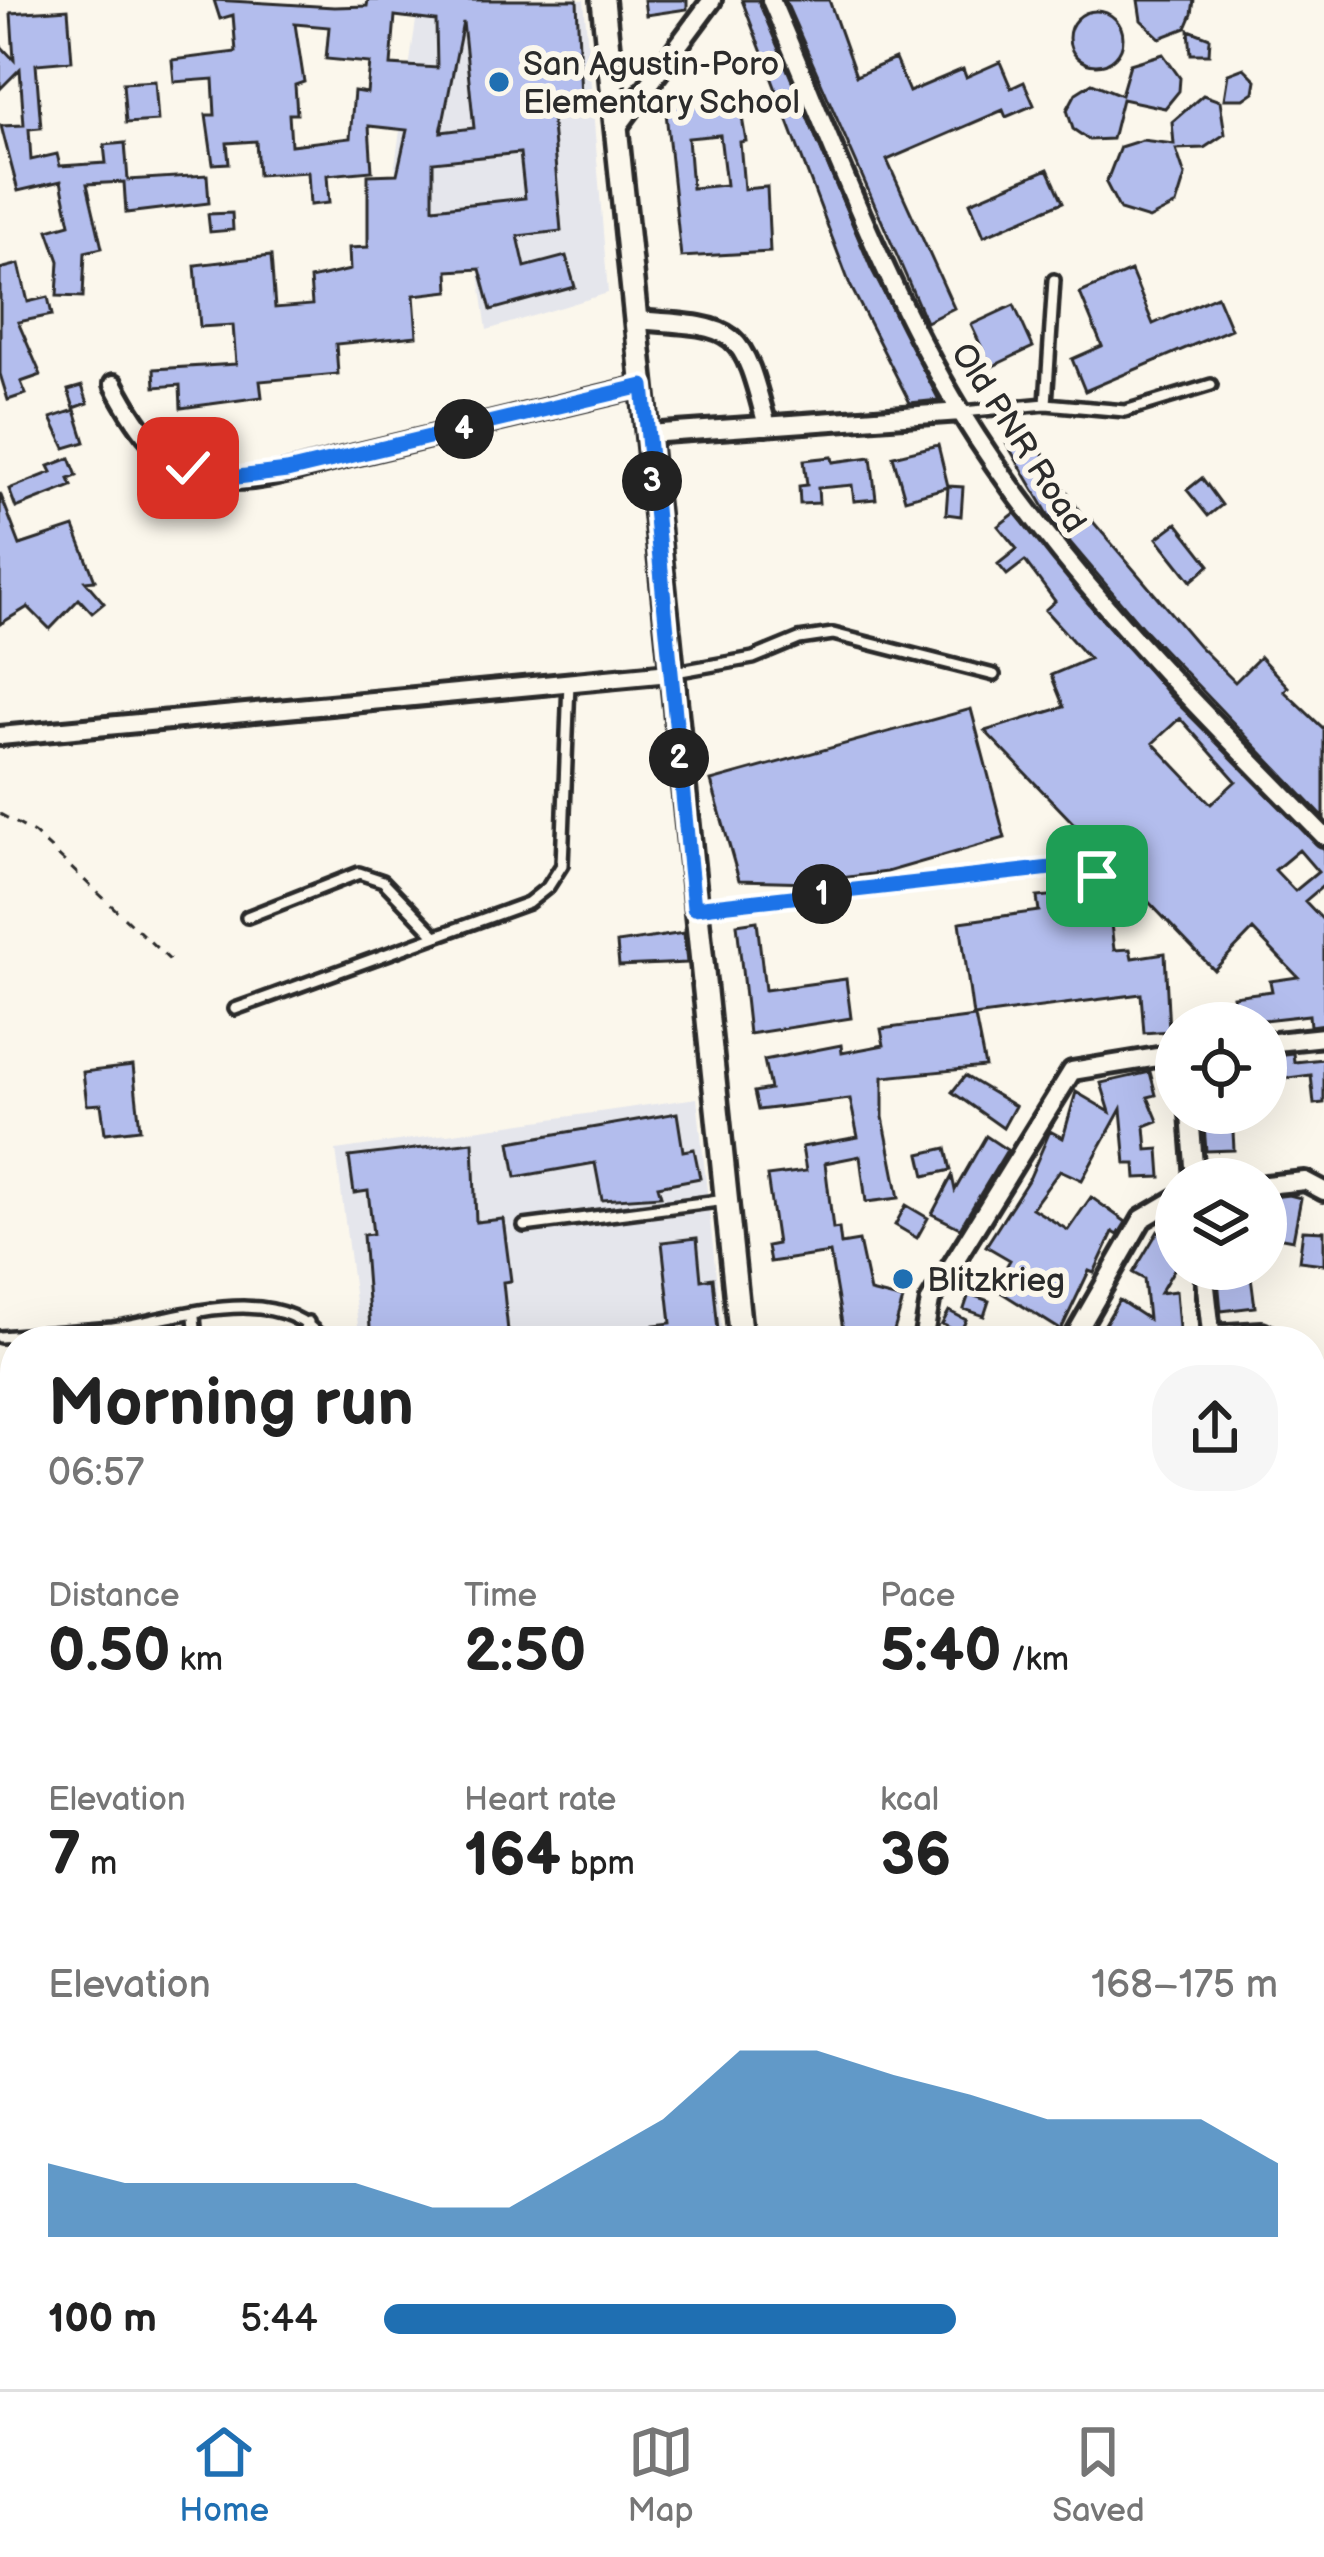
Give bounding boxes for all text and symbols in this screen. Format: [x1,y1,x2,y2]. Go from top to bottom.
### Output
place label: San Agustin-Poro Elementary School [523,45,800,123]
marker: San Agustin-Poro Elementary School [486,69,512,95]
street label: Old PNR Road [942,336,1094,540]
pin: 4 [434,399,494,459]
text: 4 [454,409,474,449]
pin [137,417,239,519]
icon: check [155,435,221,501]
pin: 3 [622,451,682,511]
text: 3 [642,461,662,501]
pin: 2 [649,728,709,788]
text: 2 [669,738,689,778]
pin [1046,825,1148,927]
icon: arrive [1064,843,1130,909]
pin: 1 [792,864,852,924]
text: 1 [815,874,829,914]
map controls [1155,1002,1287,1290]
button: locate [1155,1002,1287,1134]
button: layers [1155,1158,1287,1290]
place label: Blitzkrieg [927,1261,1065,1301]
marker: Blitzkrieg [890,1266,916,1292]
text: Morning run [48,1365,414,1444]
button: share [1152,1365,1278,1491]
text: 06:57 [48,1450,144,1497]
text: Distance [48,1576,180,1616]
text: Time [464,1576,537,1616]
text: Pace [880,1576,955,1616]
text: 0.50 [48,1616,171,1688]
text: 2:50 [464,1616,586,1688]
text: 5:40 [880,1616,1002,1688]
text: km [171,1640,223,1680]
text: /km [1002,1640,1069,1680]
text: Elevation [48,1780,186,1820]
text: Heart rate [464,1780,616,1820]
text: kcal [880,1780,939,1820]
text: 7 [48,1820,81,1892]
text: 164 [464,1820,561,1892]
text: 36 [880,1820,951,1892]
text: m [81,1844,117,1884]
text: bpm [561,1844,635,1884]
text: Elevation [48,1962,211,2009]
text: 168–175 m [1091,1962,1278,2009]
text: 100 m [48,2296,157,2343]
text: 5:44 [240,2296,318,2343]
tab: Home [179,2419,269,2531]
tab: Map [627,2419,694,2531]
tab: Saved [1052,2419,1145,2531]

